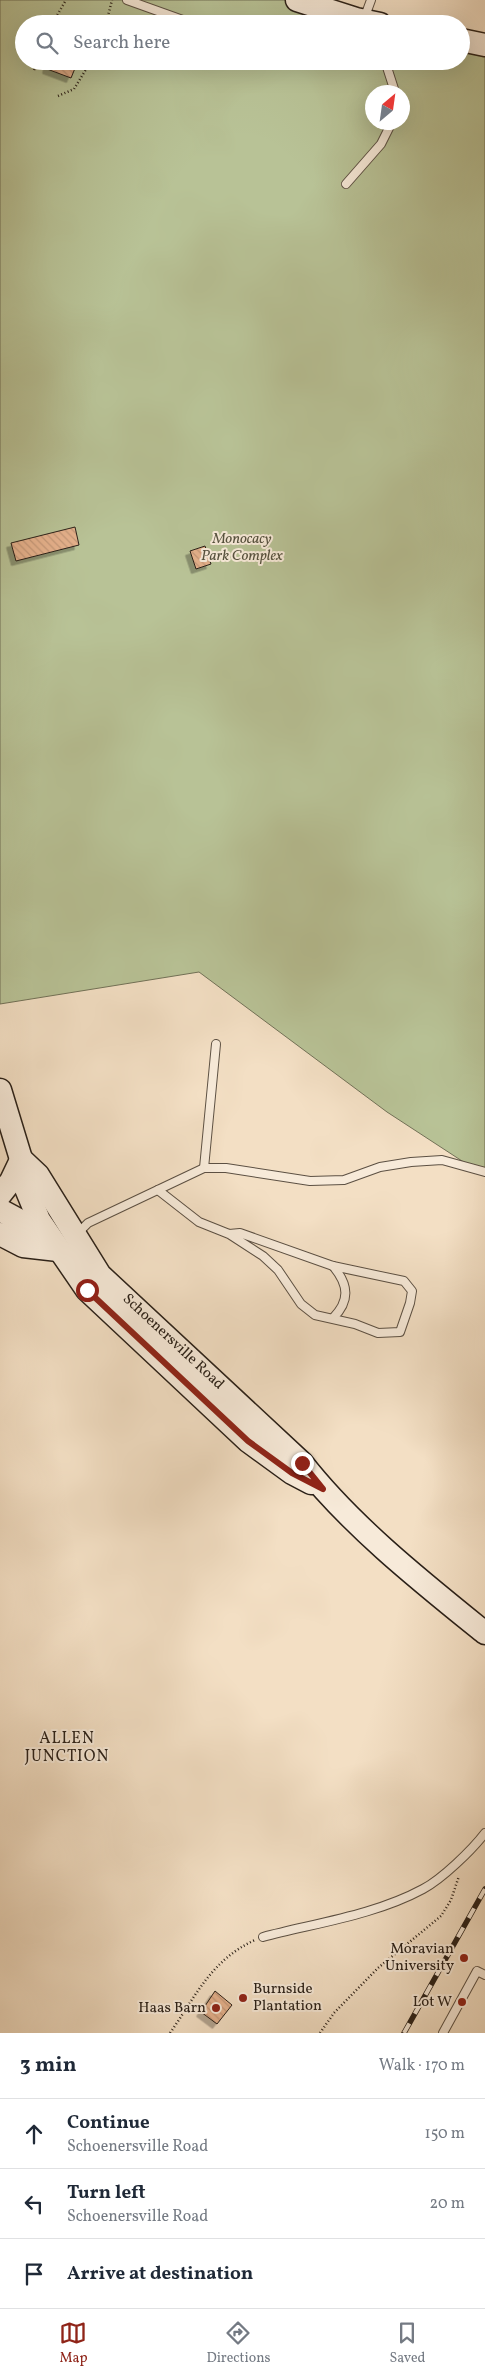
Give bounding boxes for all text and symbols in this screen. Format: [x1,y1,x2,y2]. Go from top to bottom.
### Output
search box [15,15,470,70]
icon: search [33,29,61,57]
text: Search here [73,30,170,56]
north arrow [365,85,410,130]
park label: Monocacy Park Complex [201,529,283,567]
route start [76,1279,99,1302]
street label: Schoenersville Road [117,1289,229,1395]
route end [291,1452,314,1475]
district label: ALLEN JUNCTION [25,1728,109,1768]
place label: Moravian University [385,1939,454,1977]
marker: Moravian University [458,1952,470,1964]
place label: Burnside Plantation [253,1979,322,2017]
marker: Burnside Plantation [237,1992,249,2004]
place label: Lot W [413,1992,452,2013]
marker: Lot W [456,1996,468,2008]
place label: Haas Barn [138,1998,206,2019]
marker: Haas Barn [210,2002,222,2014]
text: 3 min [20,2051,76,2080]
text: Walk · 170 m [379,2055,465,2077]
text: Continue [67,2110,150,2136]
icon: ahead [20,2120,48,2148]
text: 150 m [424,2123,465,2145]
text: Schoenersville Road [67,2136,208,2158]
text: Turn left [67,2180,146,2206]
icon: left [20,2190,48,2218]
text: 20 m [430,2193,465,2215]
text: Schoenersville Road [67,2206,208,2228]
icon: arrive [20,2260,48,2288]
text: Arrive at destination [67,2261,253,2287]
tab: Map [59,2319,87,2368]
tab: Directions [206,2319,271,2368]
tab: Saved [389,2319,426,2368]

